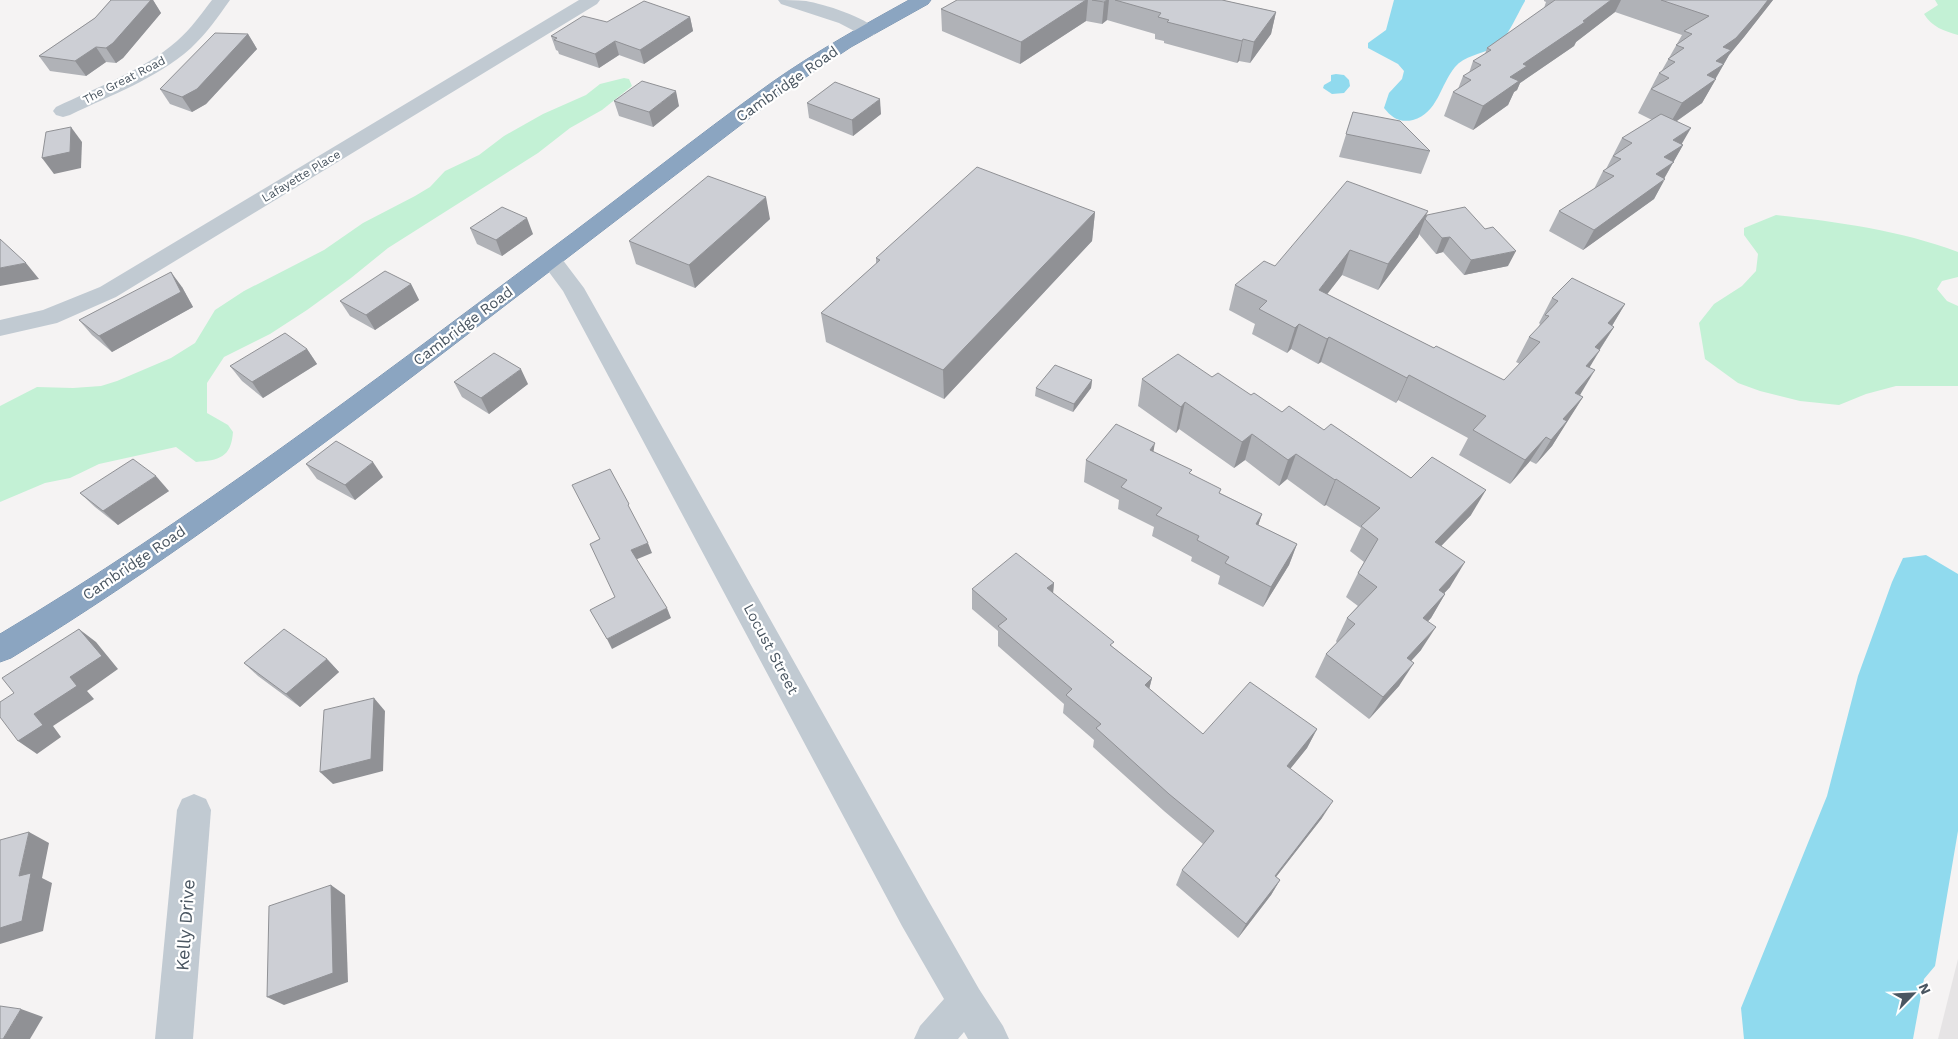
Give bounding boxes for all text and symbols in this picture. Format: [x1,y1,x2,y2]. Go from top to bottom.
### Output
street label: Cambridge Road [733,42,841,126]
street label: The Great Road [80,53,168,107]
street label: Lafayette Place [259,147,343,205]
street label: Cambridge Road [410,283,516,369]
street label: Cambridge Road [79,522,189,604]
street label: Locust Street [740,601,803,698]
street label: Kelly Drive [171,879,199,971]
north arrow [1888,969,1938,1019]
text: N [1915,981,1934,997]

